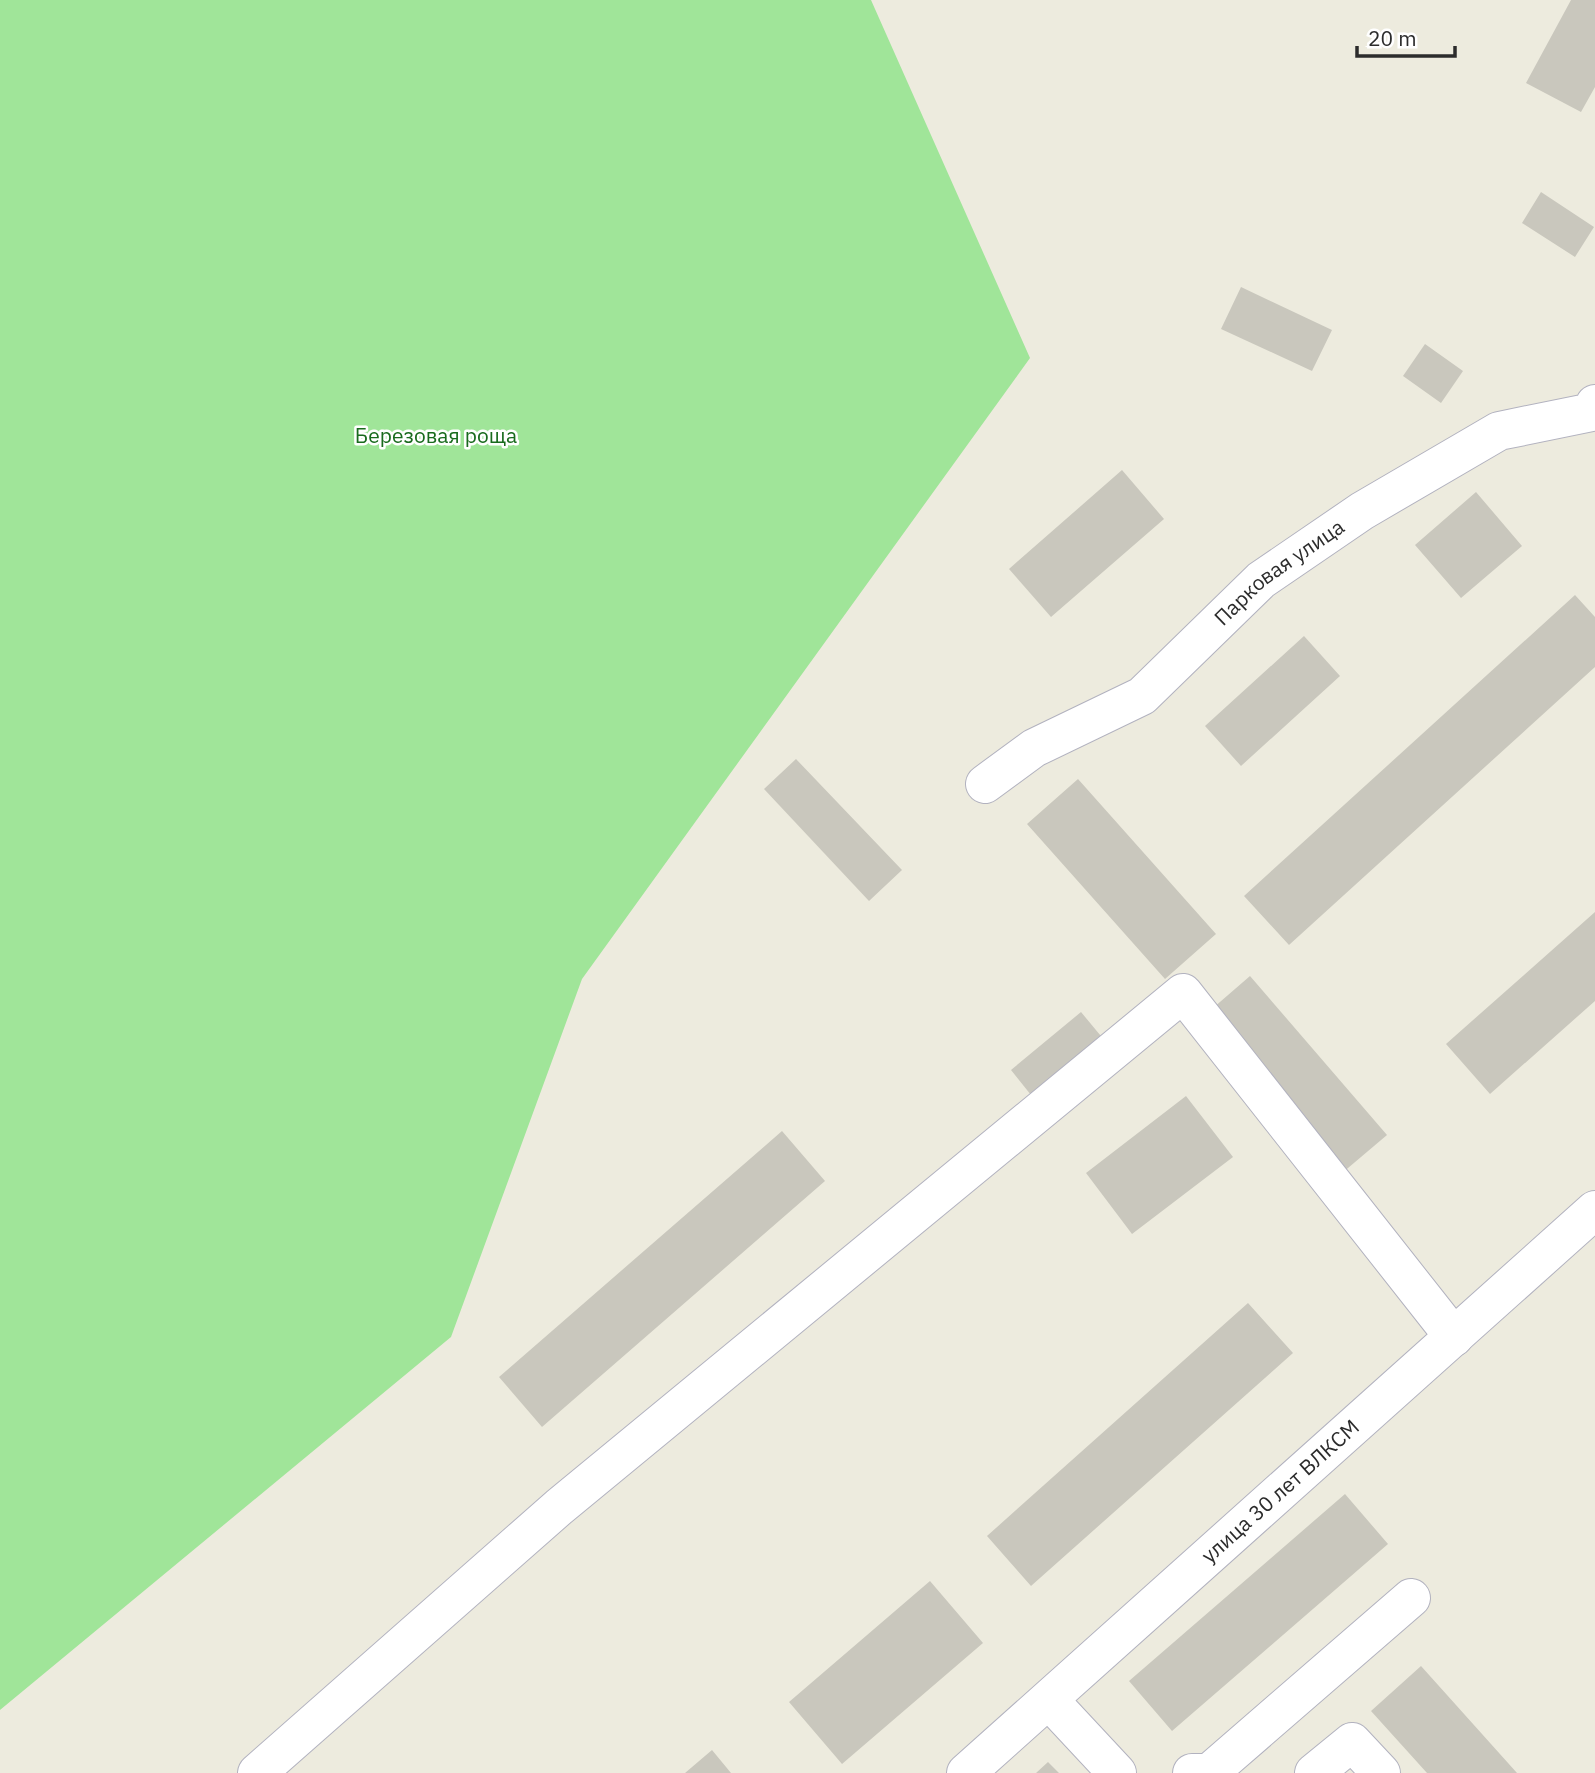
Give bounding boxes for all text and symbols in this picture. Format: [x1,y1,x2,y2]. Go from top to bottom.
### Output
scale bar [1357,14,1455,58]
text: 20 m [1368,24,1417,52]
park label: Березовая роща [355,421,517,449]
street label: Парковая улица [1208,512,1349,631]
street label: улица 30 лет ВЛКСМ [1195,1413,1365,1569]

